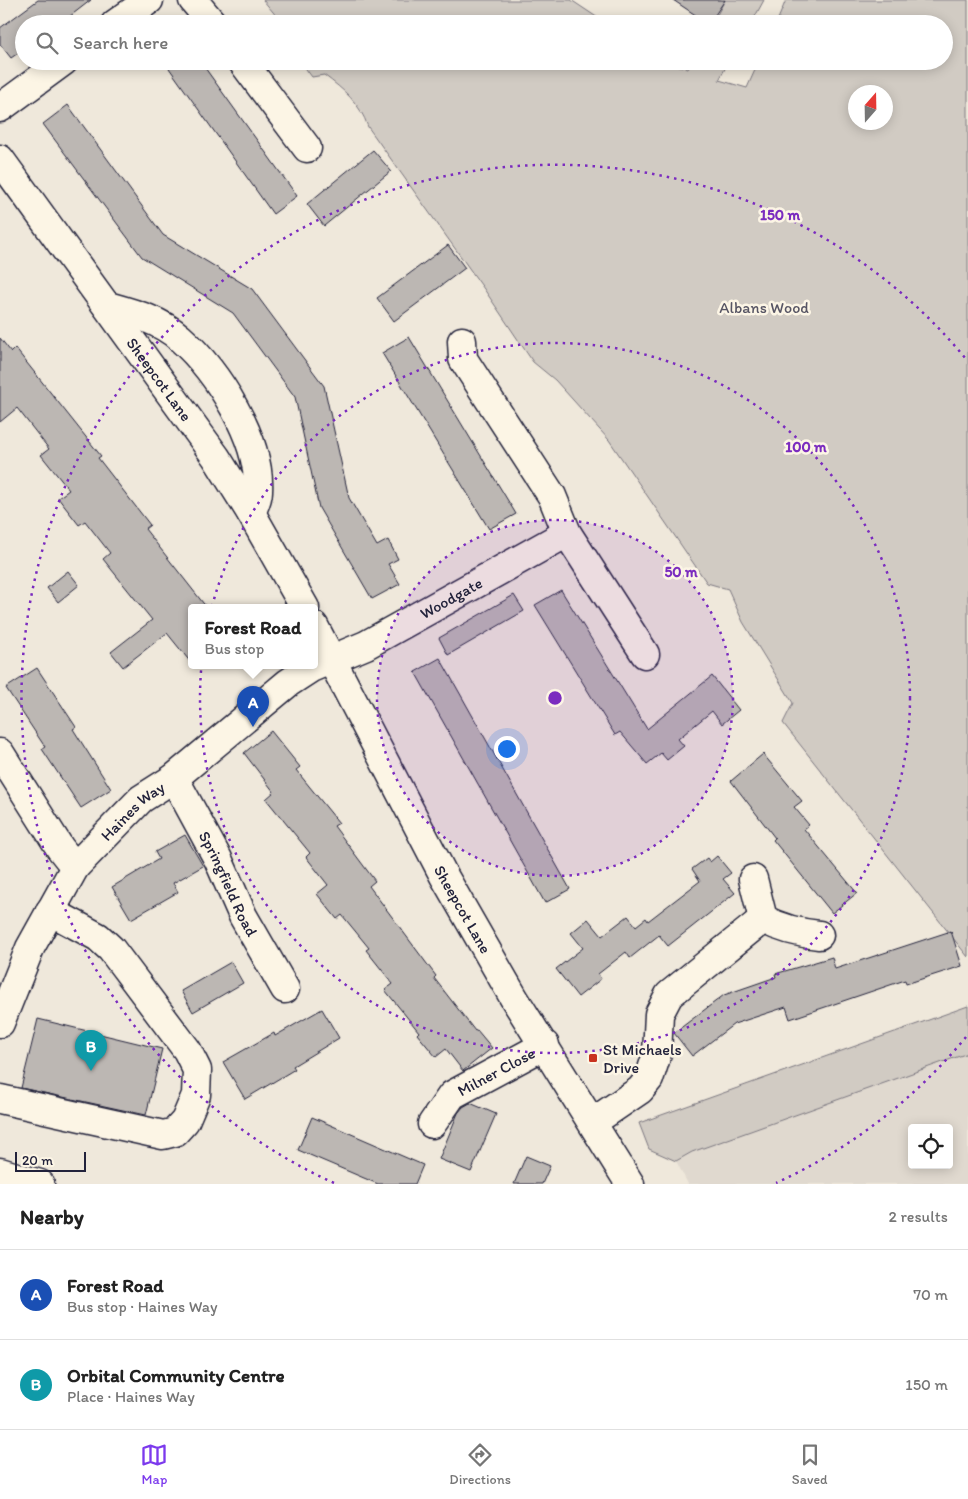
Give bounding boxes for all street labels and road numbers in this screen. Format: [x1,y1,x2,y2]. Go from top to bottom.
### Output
street label: Sheepcot Lane [123,334,196,425]
street label: Woodgate [417,573,486,623]
street label: Haines Way [97,777,169,845]
street label: Springfield Road [195,828,262,940]
street label: Sheepcot Lane [430,862,495,957]
street label: Milner Close [454,1043,538,1100]

